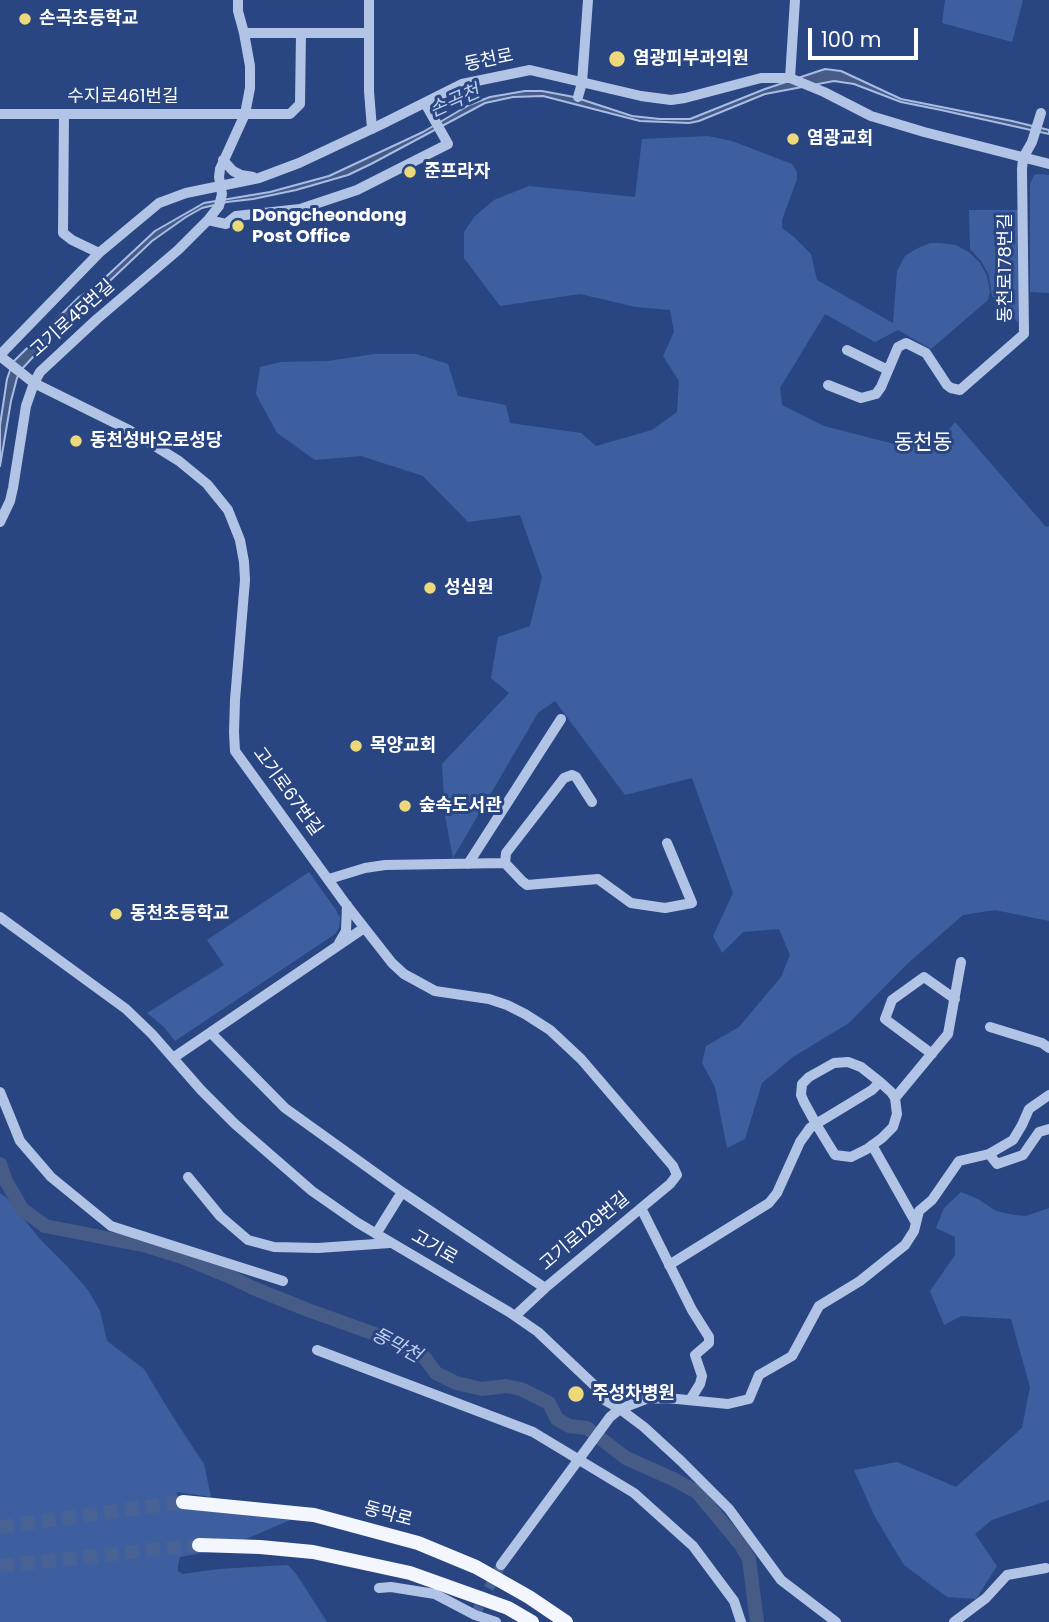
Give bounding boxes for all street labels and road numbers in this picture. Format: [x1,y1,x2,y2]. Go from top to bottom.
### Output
street label: 동천로 [462,45,516,77]
street label: 수지로461번길 [67,86,179,108]
street label: 동천로178번길 [995,213,1017,323]
street label: 고기로45번길 [27,276,119,362]
street label: 고기로67번길 [248,744,326,840]
street label: 고기로129번길 [536,1188,634,1276]
street label: 고기로 [407,1226,461,1270]
street label: 동막로 [361,1498,415,1532]

